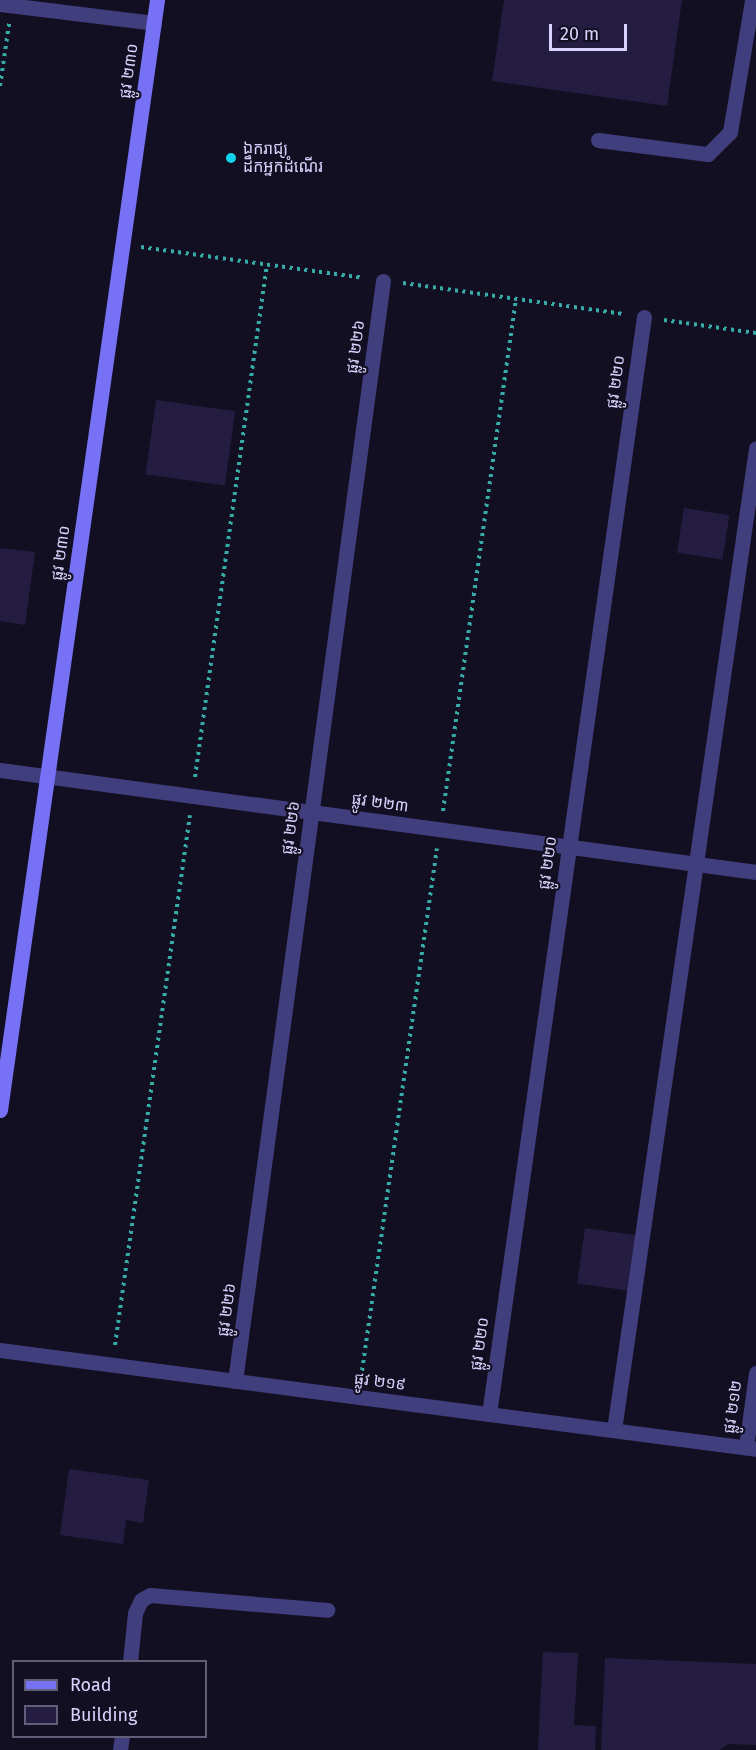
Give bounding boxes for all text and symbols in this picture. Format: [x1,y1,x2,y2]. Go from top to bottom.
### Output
scale bar [552,12,630,50]
text: 20 m [560,23,599,45]
street label: ផ្លូវ ២៣០ [116,42,142,100]
place label: ឯករាជ្យ ដឹកអ្នកដំណើរ [243,139,323,177]
marker: ឯករាជ្យ ដឹកអ្នកដំណើរ [224,151,238,165]
street label: ផ្លូវ ២២៦ [343,319,369,375]
street label: ផ្លូវ ២២០ [603,354,629,410]
street label: ផ្លូវ ២៣០ [48,524,74,582]
street label: ផ្លូវ ២២៣ [350,789,410,817]
street label: ផ្លូវ ២២៦ [278,800,304,856]
street label: ផ្លូវ ២២០ [535,835,561,891]
street label: ផ្លូវ ២២៦ [214,1282,240,1338]
street label: ផ្លូវ ២២០ [467,1316,493,1372]
street label: ផ្លូវ ២១៩ [353,1369,407,1395]
street label: ផ្លូវ ២១២ [720,1379,746,1435]
legend [12,1660,207,1738]
text: Road [70,1674,112,1696]
text: Building [70,1704,137,1726]

